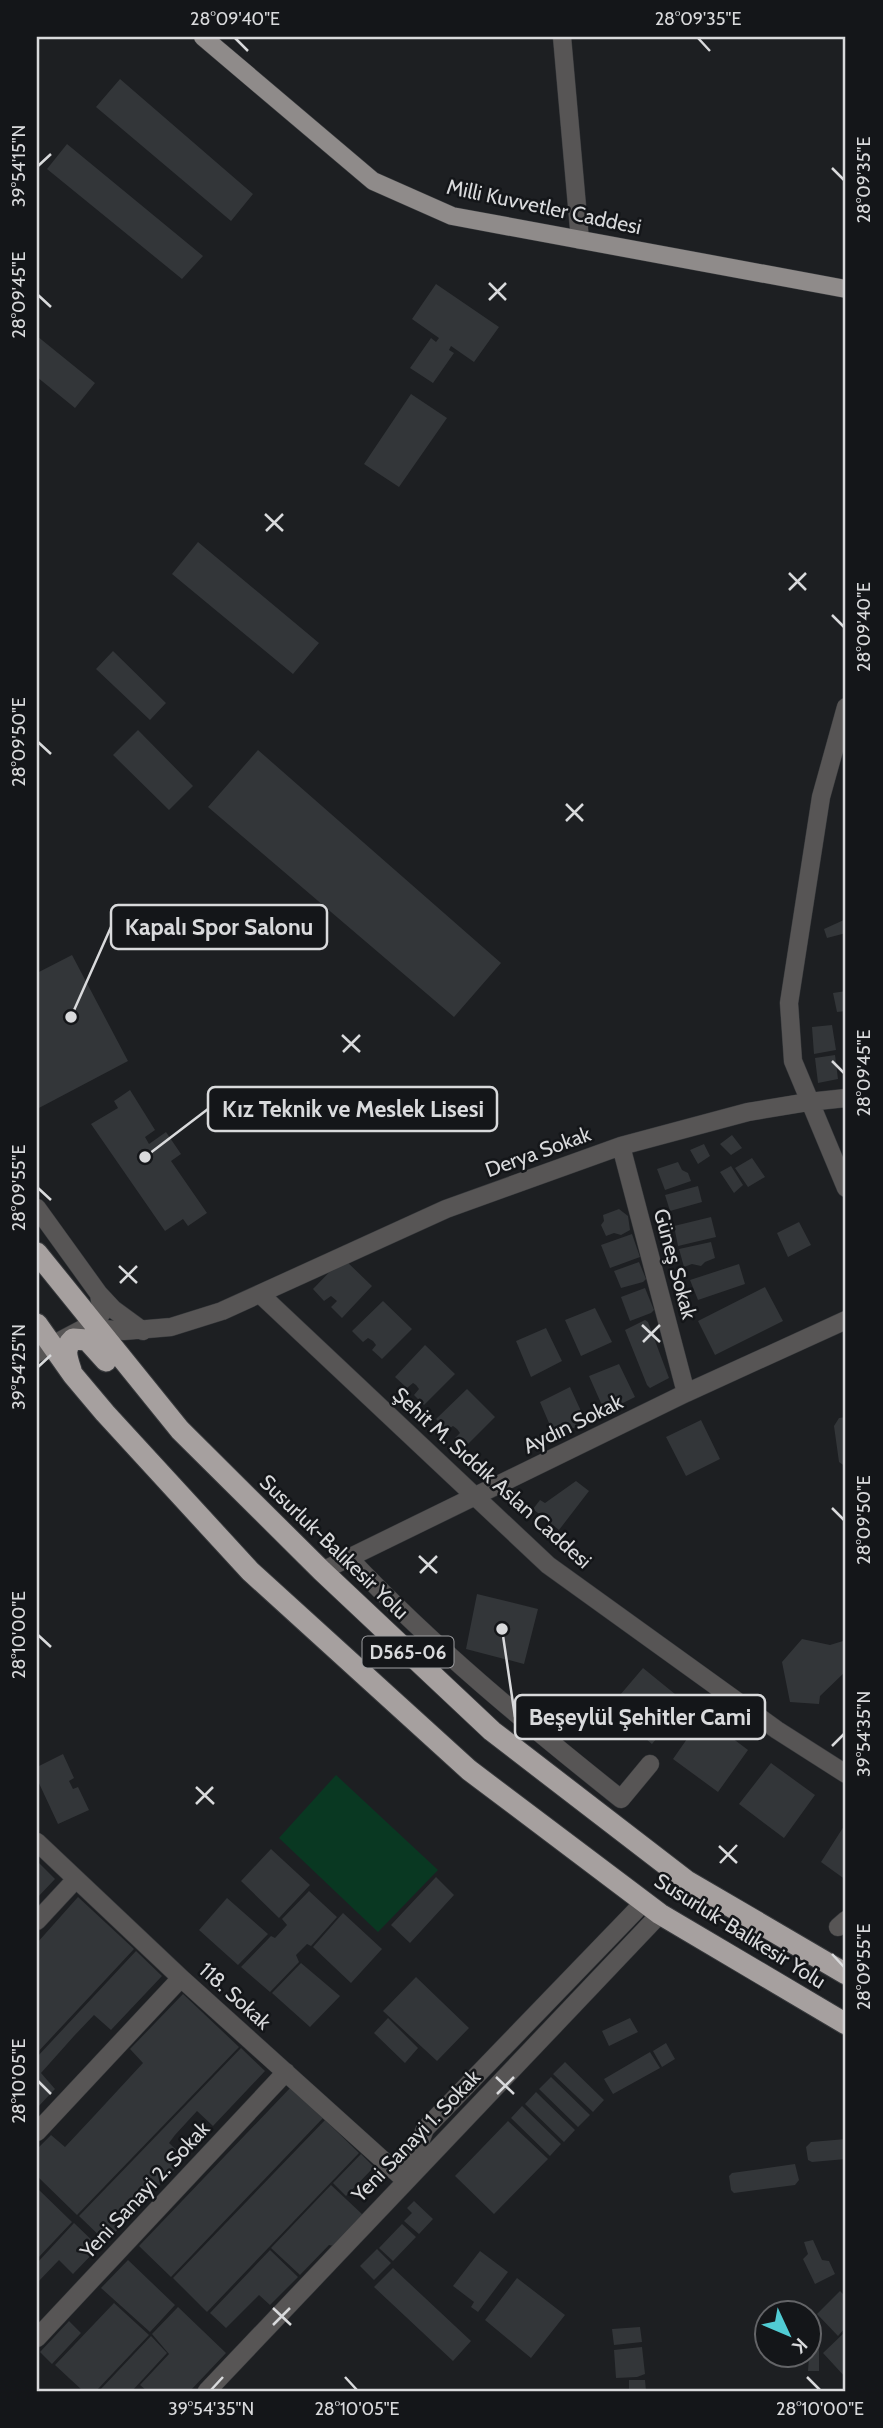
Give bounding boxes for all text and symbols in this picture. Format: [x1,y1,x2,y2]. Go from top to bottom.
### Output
text: 28°09'40"E [190,8,280,30]
text: 28°09'35"E [655,8,741,30]
text: 39°54'15"N [8,125,30,207]
text: 28°09'35"E [853,137,875,223]
street label: Milli Kuvvetler Caddesi [445,174,644,239]
text: 28°09'45"E [8,251,30,339]
text: 28°09'40"E [853,582,875,672]
text: 28°09'50"E [8,697,30,787]
callout: Kapalı Spor Salonu [111,905,327,949]
text: Kapalı Spor Salonu [125,913,313,941]
text: 28°09'45"E [853,1029,875,1117]
callout: Kız Teknik ve Meslek Lisesi [208,1087,497,1131]
text: Kız Teknik ve Meslek Lisesi [222,1095,484,1123]
street label: Derya Sokak [482,1121,595,1182]
text: 28°09'55"E [8,1145,30,1231]
street label: Güneş Sokak [649,1206,702,1322]
text: 39°54'25"N [8,1324,30,1410]
street label: Şehit M. Sıddık Aslan Caddesi [388,1382,597,1573]
street label: Aydın Sokak [519,1388,627,1458]
street label: Susurluk-Balıkesir Yolu [255,1469,414,1624]
text: 28°09'50"E [853,1475,875,1565]
text: 28°10'00"E [8,1591,30,1679]
road number: D565-06 [362,1636,453,1668]
text: 39°54'35"N [853,1691,875,1777]
callout: Beşeylül Şehitler Cami [515,1695,765,1739]
text: Beşeylül Şehitler Cami [529,1703,751,1731]
street label: Susurluk-Balıkesir Yolu [650,1868,831,1993]
text: 28°09'55"E [853,1924,875,2010]
street label: 118. Sokak [194,1957,277,2035]
text: 28°10'05"E [8,2038,30,2124]
street label: Yeni Sanayi 1. Sokak [346,2064,485,2208]
street label: Yeni Sanayi 2. Sokak [74,2116,215,2264]
north arrow [754,2298,824,2368]
text: K [787,2333,812,2358]
text: 39°54'35"N [168,2398,254,2420]
text: 28°10'05"E [314,2398,400,2420]
text: 28°10'00"E [776,2398,864,2420]

